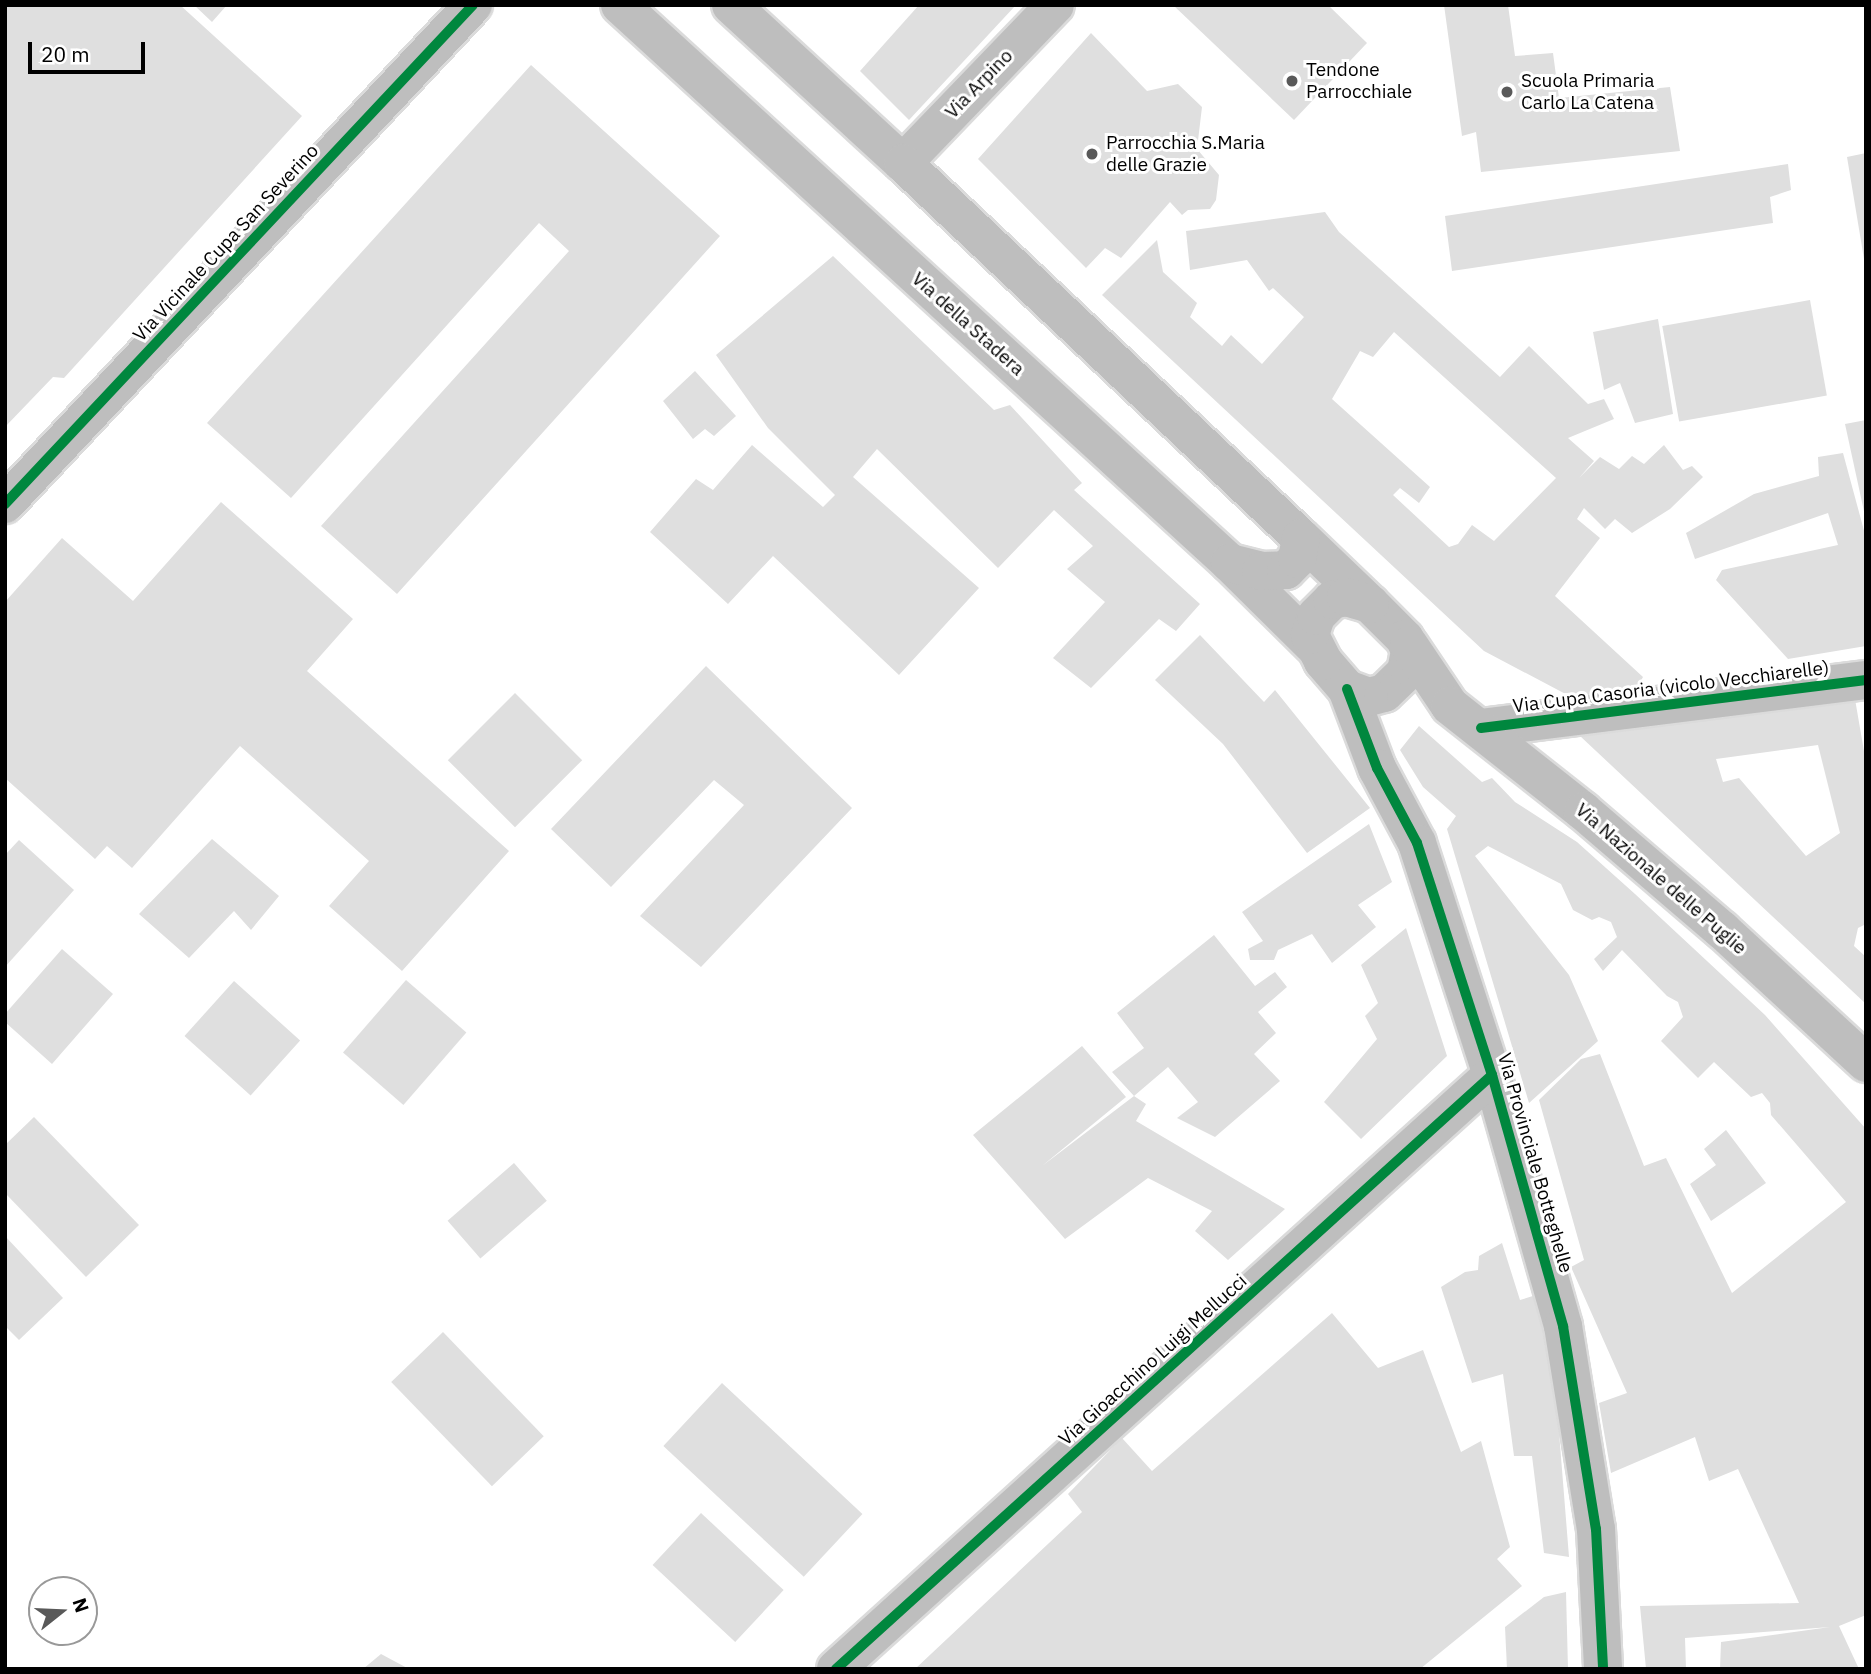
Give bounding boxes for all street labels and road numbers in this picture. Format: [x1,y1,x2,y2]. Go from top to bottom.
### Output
street label: Via Arpino [940,45,1018,123]
street label: Via Vicinale Cupa San Severino [129,140,323,346]
street label: Via della Stadera [907,267,1029,381]
street label: Via Cupa Casoria (vicolo Vecchiarelle) [1511,656,1831,718]
street label: Via Nazionale delle Puglie [1571,799,1751,959]
street label: Via Provinciale Botteghelle [1493,1050,1577,1276]
street label: Via Gioacchino Luigi Mellucci [1054,1270,1252,1450]

